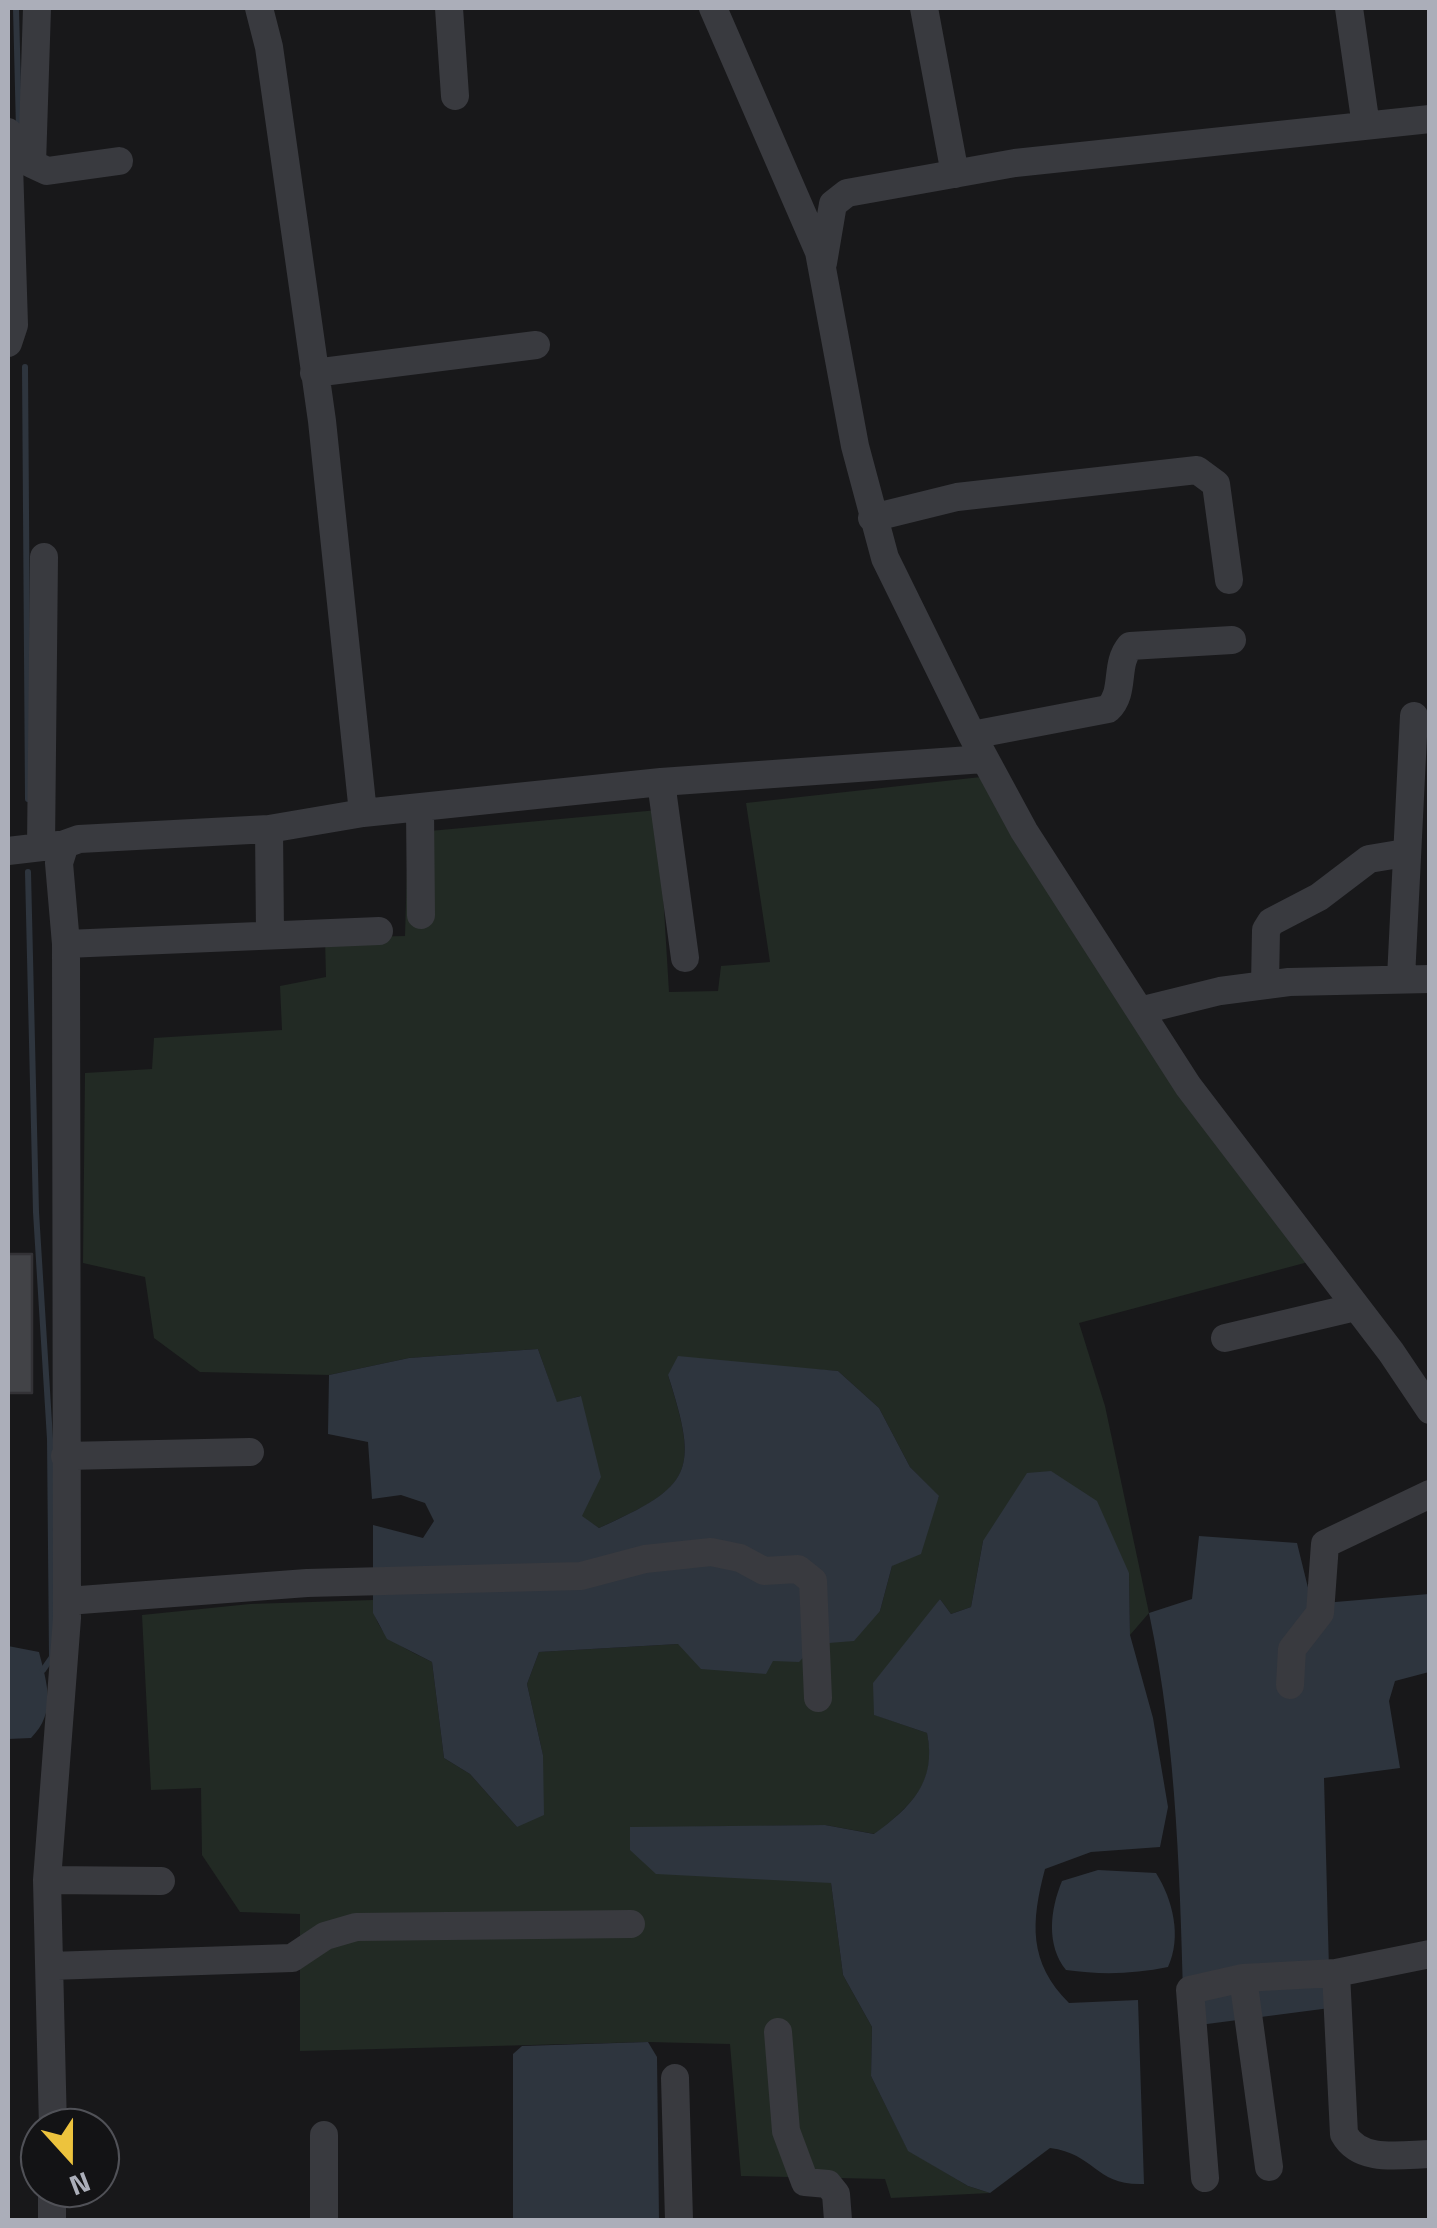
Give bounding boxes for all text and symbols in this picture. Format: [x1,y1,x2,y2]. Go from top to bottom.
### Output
north arrow [20,2108,120,2208]
text: N [63,2161,97,2208]

